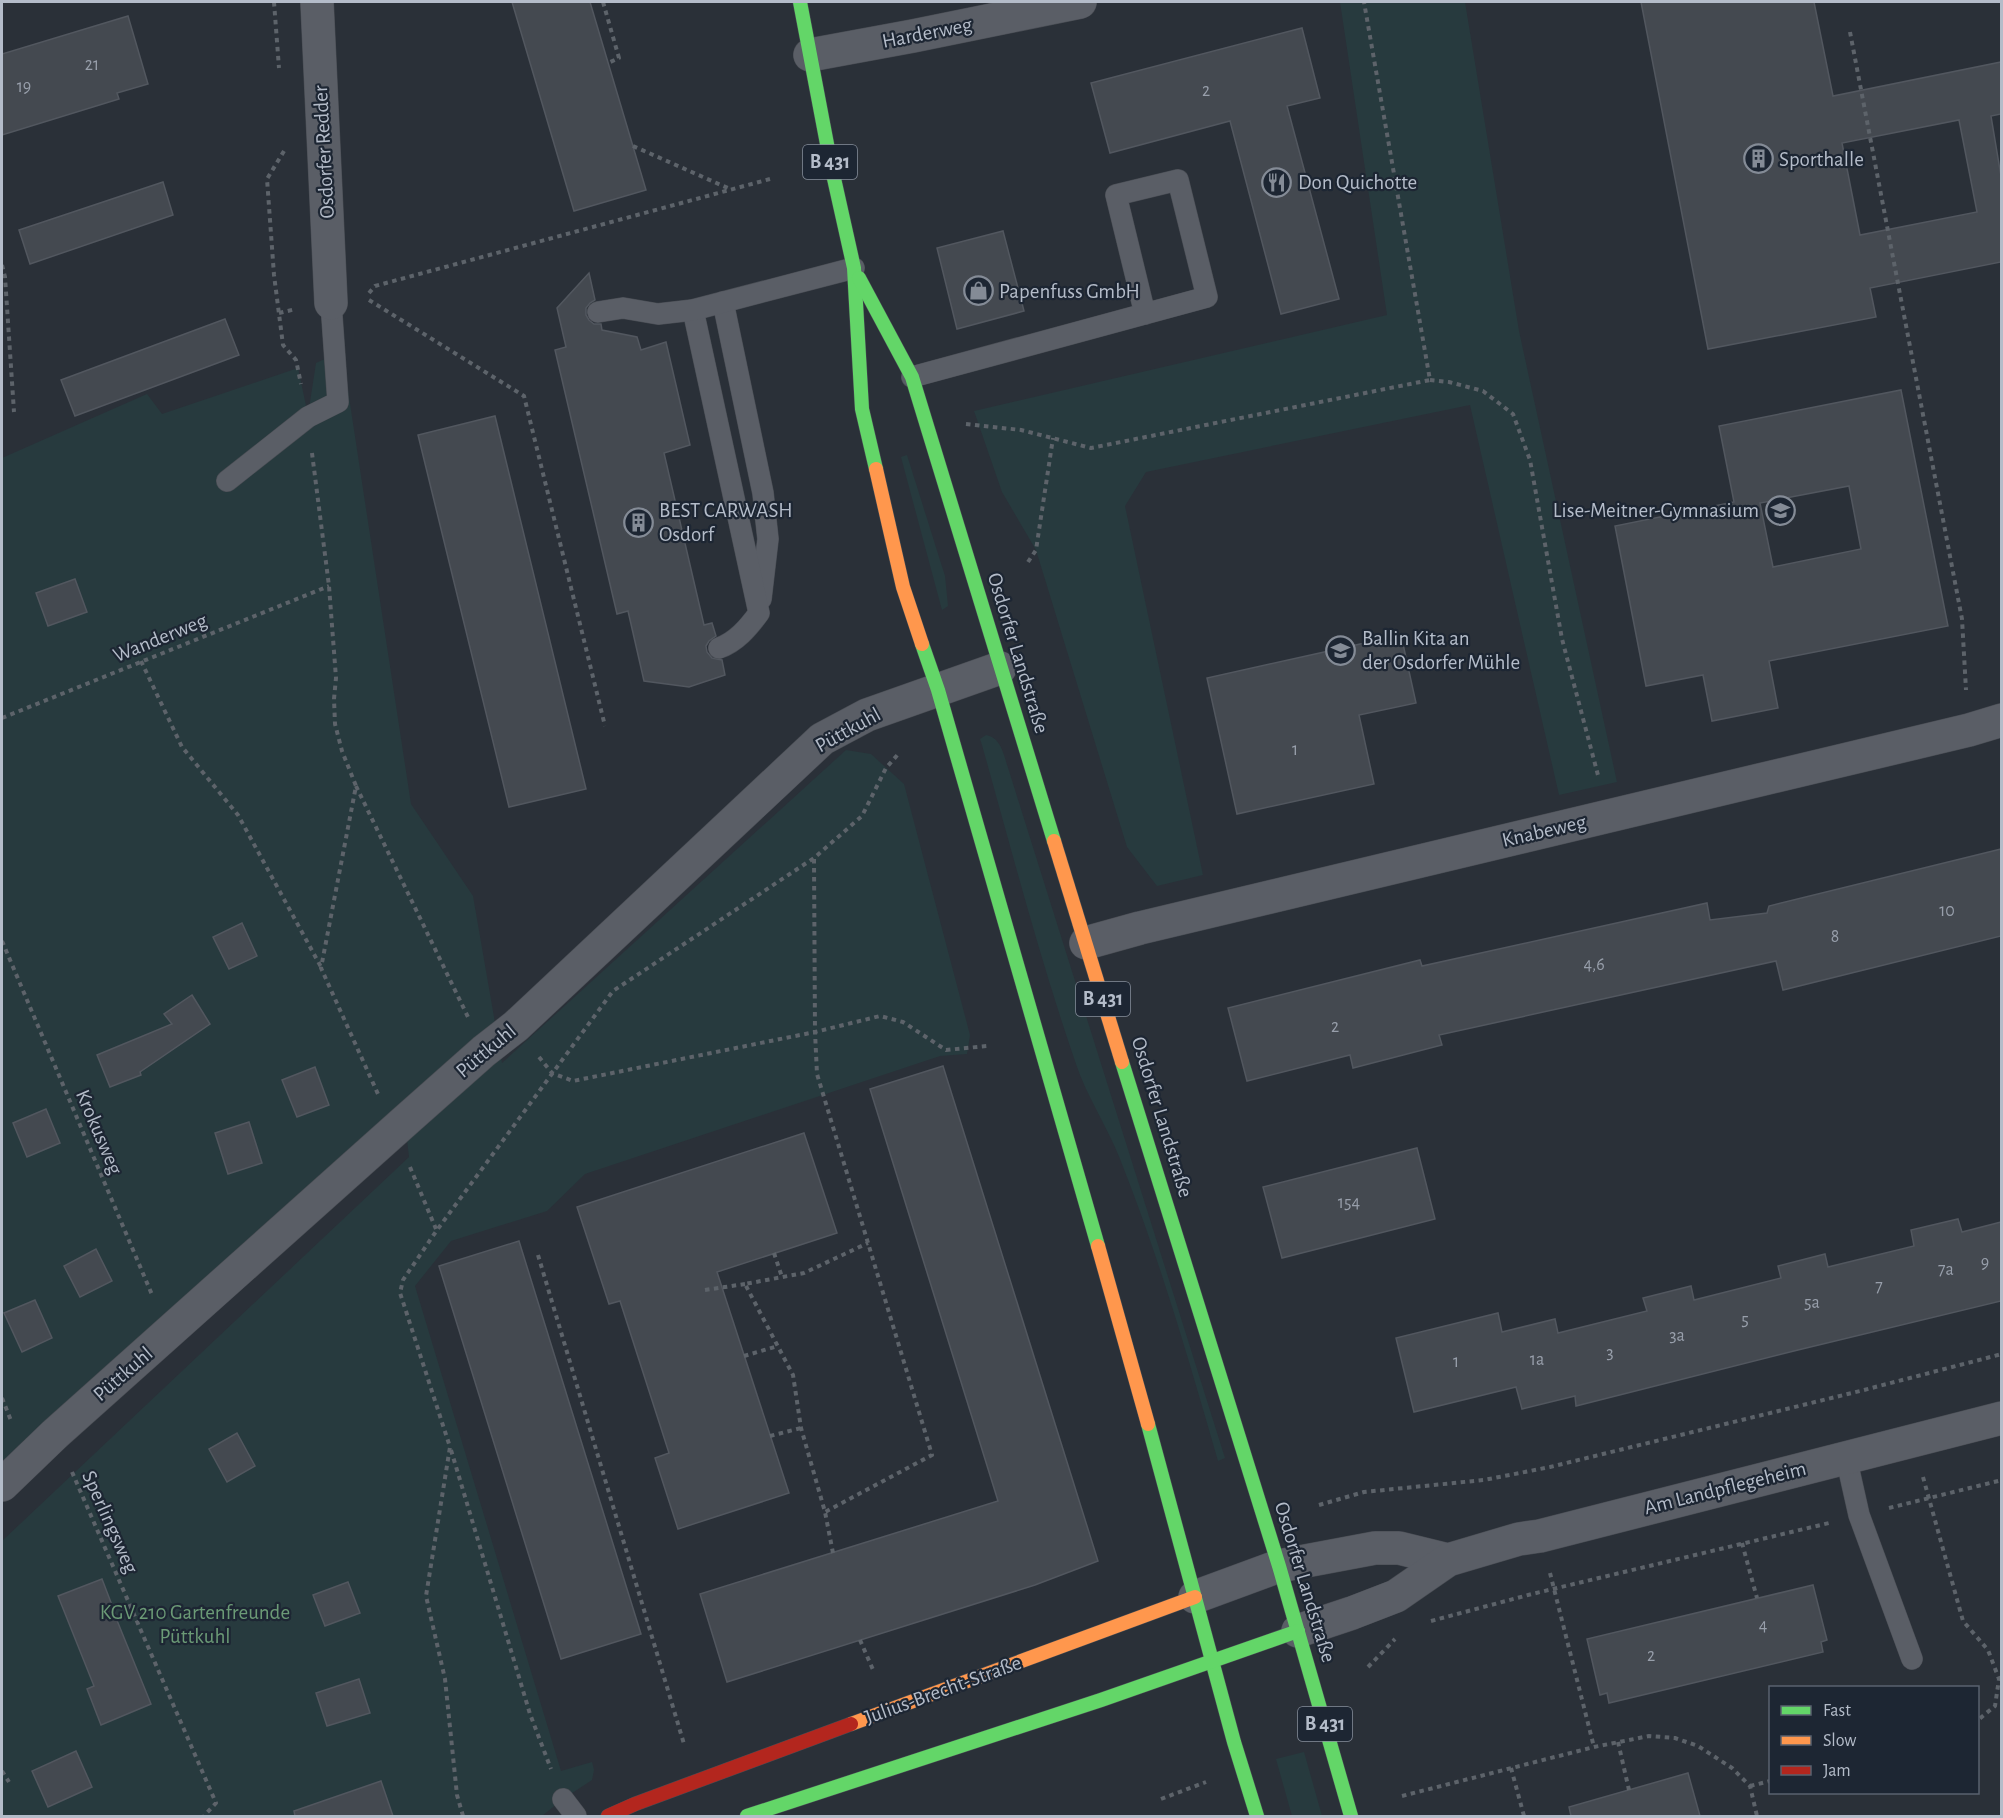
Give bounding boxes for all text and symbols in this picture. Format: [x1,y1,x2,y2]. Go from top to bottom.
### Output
street label: Harderweg [880,14,975,52]
house number: 21 [85,56,99,74]
house number: 19 [17,78,31,96]
house number: 2 [1202,82,1210,100]
street label: Osdorfer Redder [310,85,338,219]
building icon: Sporthalle [1742,143,1774,175]
road number: B 431 [803,145,857,179]
place label: Sporthalle [1779,149,1864,170]
restaurant icon: Don Quichotte [1261,166,1293,198]
place label: Don Quichotte [1298,172,1417,193]
shop icon: Papenfuss GmbH [962,275,994,307]
place label: Papenfuss GmbH [999,281,1140,302]
school or university icon: Lise-Meitner-Gymnasium [1764,494,1796,526]
place label: BEST CARWASH Osdorf [659,500,793,545]
place label: Lise-Meitner-Gymnasium [1553,500,1759,521]
building icon: BEST CARWASH Osdorf [622,506,654,538]
street label: Osdorfer Landstraße [984,570,1052,736]
street label: Wanderweg [110,609,211,666]
place label: Ballin Kita an der Osdorfer Mühle [1362,628,1520,673]
school or university icon: Ballin Kita an der Osdorfer Mühle [1325,634,1357,666]
street label: Püttkuhl [812,704,884,756]
house number: 1 [1292,741,1298,759]
street label: Knabeweg [1500,811,1589,851]
house number: 10 [1939,902,1955,920]
house number: 8 [1831,928,1839,946]
house number: 4,6 [1583,956,1605,974]
road number: B 431 [1076,982,1130,1016]
house number: 2 [1331,1018,1339,1036]
street label: Püttkuhl [452,1020,520,1082]
street label: Osdorfer Landstraße [1128,1034,1196,1200]
street label: Krokusweg [72,1086,127,1178]
house number: 154 [1338,1194,1361,1212]
house number: 9 [1981,1254,1989,1272]
house number: 7a [1938,1261,1954,1279]
house number: 7 [1875,1278,1883,1296]
house number: 5a [1804,1294,1820,1312]
house number: 5 [1741,1311,1749,1329]
house number: 3a [1669,1327,1685,1345]
street label: Püttkuhl [89,1343,157,1405]
house number: 3 [1606,1344,1614,1362]
house number: 1a [1530,1351,1544,1369]
house number: 1 [1453,1353,1459,1371]
street label: Am Landpflegeheim [1642,1458,1808,1518]
street label: Sperlingsweg [78,1468,142,1577]
street label: Osdorfer Landstraße [1271,1499,1339,1665]
park label: KGV 210 Gartenfreunde Püttkuhl [100,1602,290,1647]
house number: 4 [1759,1617,1768,1635]
house number: 2 [1647,1647,1655,1665]
street label: Julius-Brecht-Straße [862,1652,1024,1728]
legend [1769,1686,1979,1794]
text: Fast [1823,1702,1851,1720]
road number: B 431 [1298,1707,1352,1741]
text: Slow [1823,1732,1856,1750]
text: Jam [1823,1762,1851,1780]

